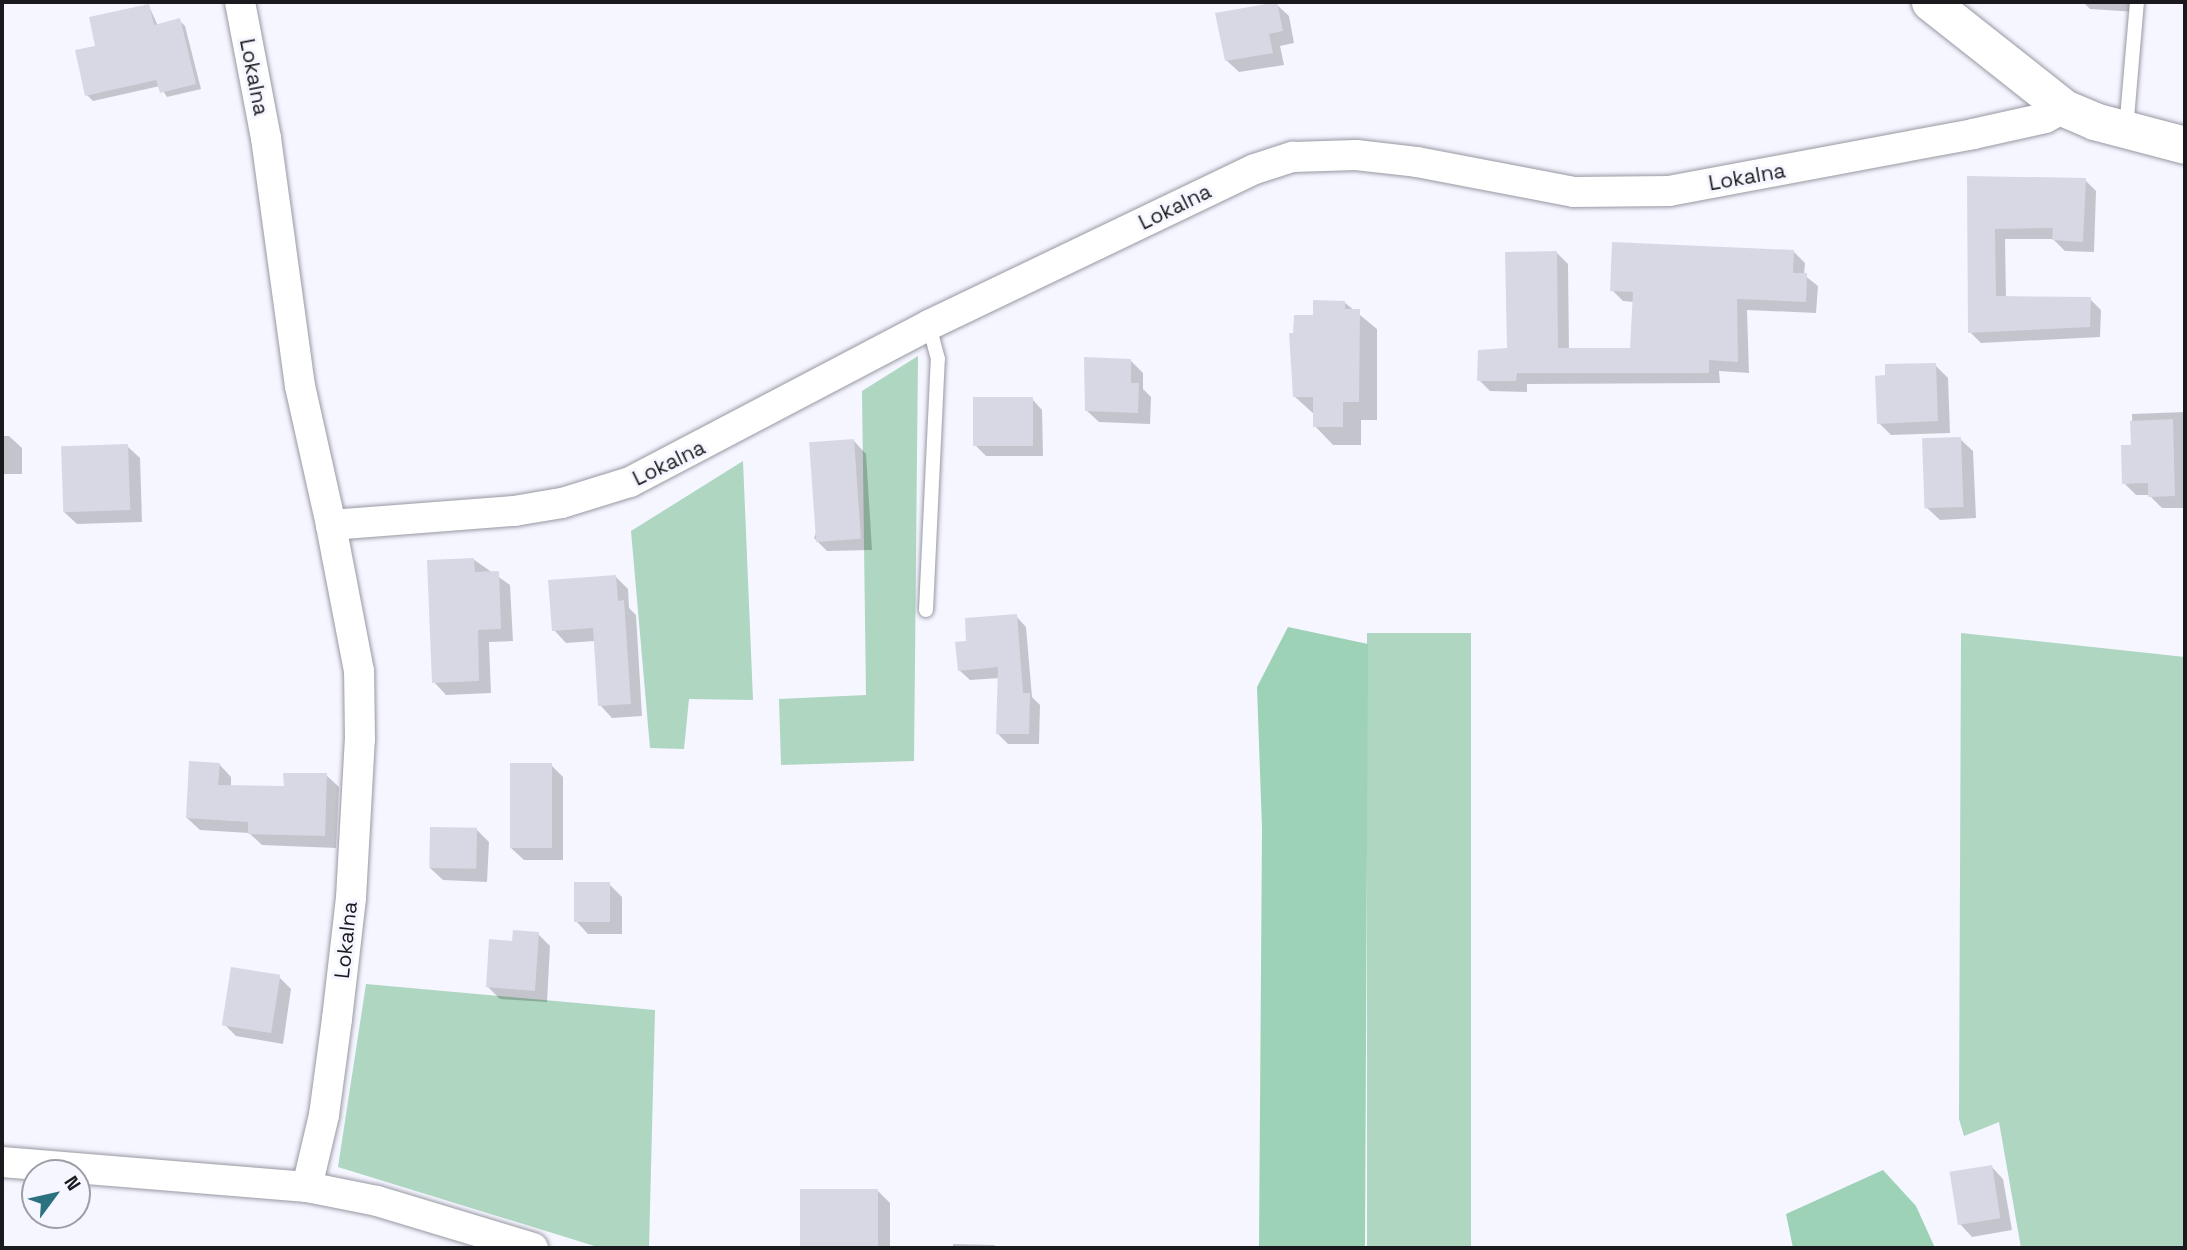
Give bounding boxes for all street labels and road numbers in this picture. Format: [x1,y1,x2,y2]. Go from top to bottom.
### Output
street label: Lokalna [234,37,274,117]
street label: Lokalna [1707,158,1787,196]
street label: Lokalna [1135,179,1215,235]
street label: Lokalna [629,435,709,491]
street label: Lokalna [329,900,363,980]

